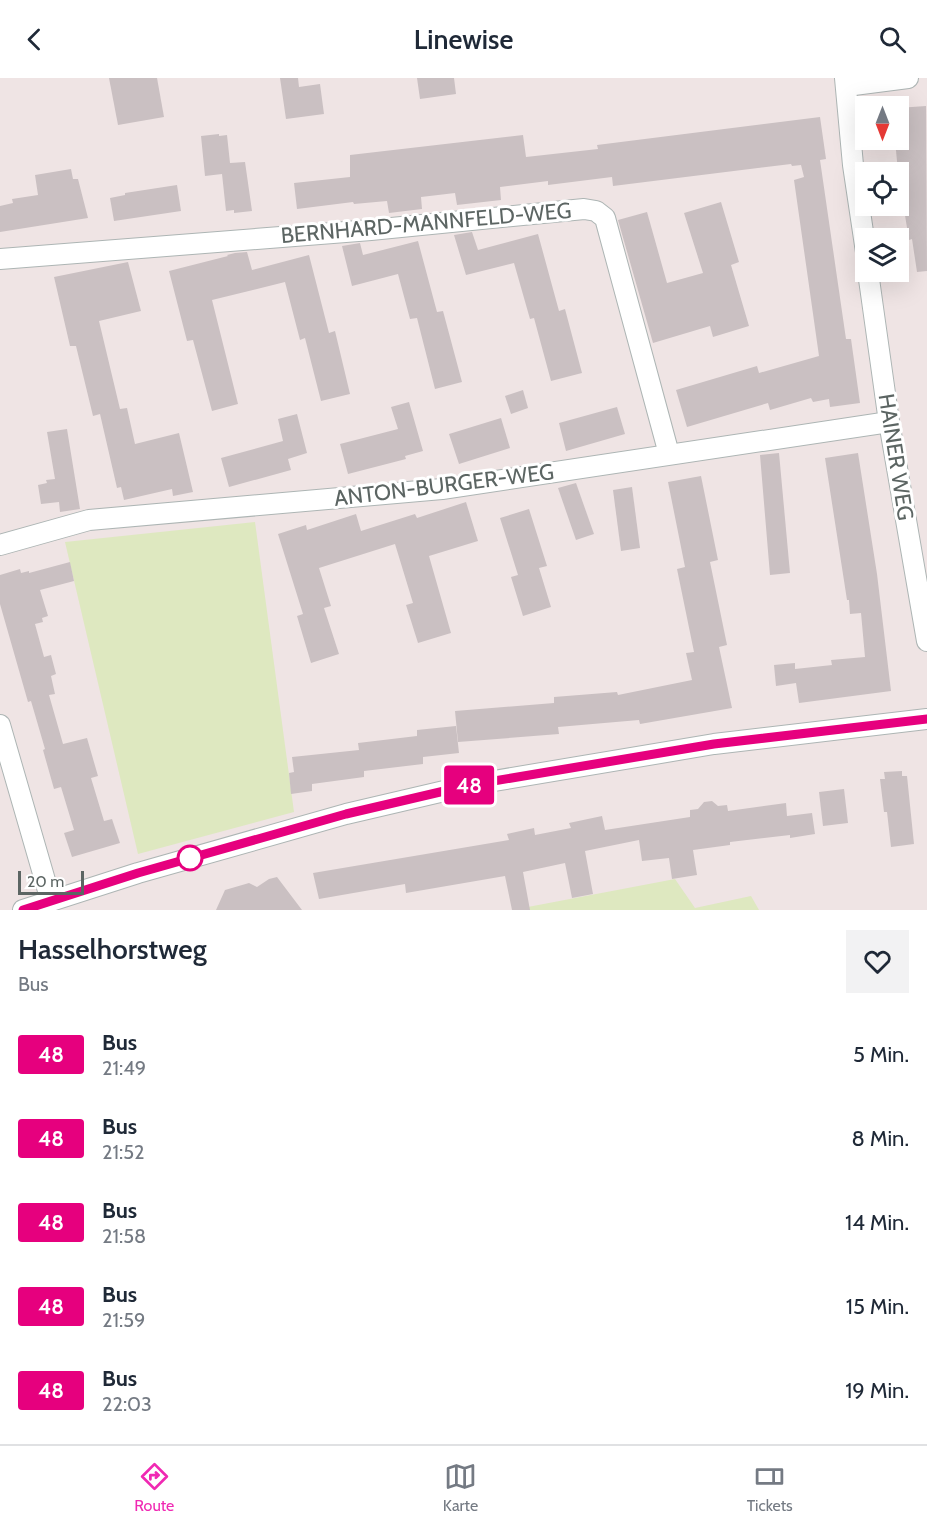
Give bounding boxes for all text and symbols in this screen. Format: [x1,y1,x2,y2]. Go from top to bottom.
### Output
icon: back [18,23,51,56]
text: Linewise [414,23,513,56]
icon: search [876,23,909,56]
north arrow [855,96,909,150]
map controls [855,96,909,282]
button: locate [855,162,909,216]
street label: BERNHARD-MANNFELD-WEG [280,197,572,249]
button: layers [855,228,909,282]
street label: HAINER WEG [873,392,919,522]
street label: ANTON-BURGER-WEG [333,458,555,512]
line badge: 48 [442,766,496,804]
text: 48 [456,773,482,798]
unlabelled marker [177,845,203,871]
scale bar [18,868,84,896]
text: 20 m [27,872,64,891]
button: heart [846,930,909,993]
text: Hasselhorstweg [18,932,207,966]
text: Bus [18,972,49,996]
text: Bus [102,1029,137,1056]
text: 5 Min. [853,1041,909,1068]
text: 48 [38,1042,64,1067]
text: 21:49 [102,1056,146,1080]
text: Bus [102,1113,137,1140]
text: 8 Min. [852,1125,909,1152]
text: 48 [38,1126,64,1151]
text: 21:52 [102,1140,144,1164]
text: Bus [102,1197,137,1224]
text: 14 Min. [845,1209,909,1236]
text: 48 [38,1210,64,1235]
text: 21:58 [102,1224,146,1248]
text: Bus [102,1281,137,1308]
text: 15 Min. [846,1293,909,1320]
text: 48 [38,1294,64,1319]
text: 21:59 [102,1308,145,1332]
text: Bus [102,1365,137,1392]
text: 19 Min. [845,1377,909,1404]
text: 48 [38,1378,64,1403]
text: 22:03 [102,1392,152,1416]
tab: Route [134,1460,174,1515]
tab: Karte [443,1460,478,1515]
tab: Tickets [747,1460,793,1515]

